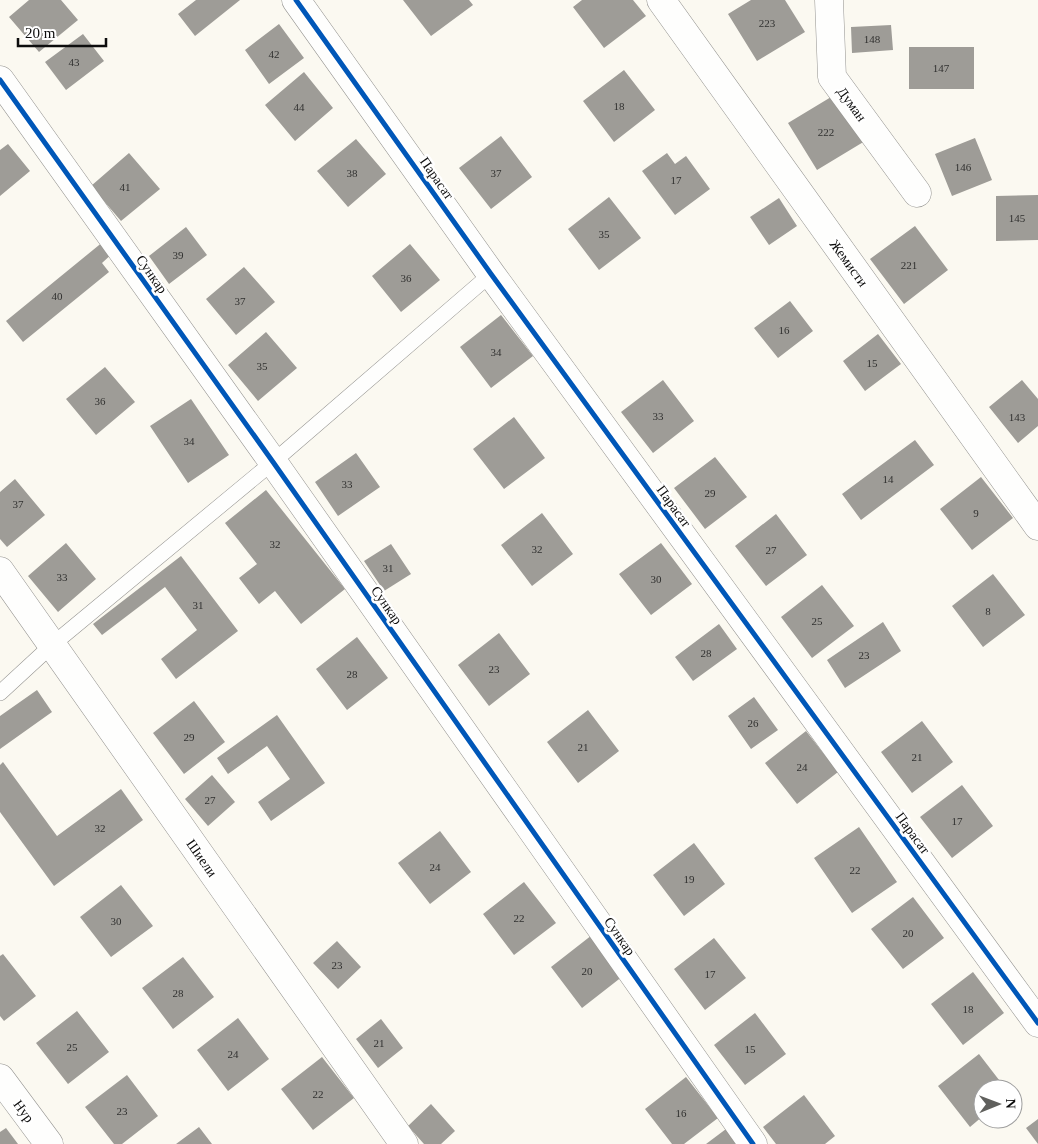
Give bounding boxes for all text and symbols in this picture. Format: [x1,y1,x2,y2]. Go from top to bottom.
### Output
scale bar [18,15,105,47]
house number: 223 [759,17,776,29]
text: 20 m [25,25,56,41]
house number: 148 [864,33,881,45]
house number: 42 [269,48,280,60]
house number: 43 [69,56,80,68]
house number: 147 [933,62,950,74]
street label: Думан [834,84,869,125]
house number: 18 [614,100,625,112]
house number: 44 [294,101,305,113]
house number: 222 [818,126,834,138]
street label: Парасат [417,154,456,202]
house number: 146 [955,161,972,173]
house number: 38 [347,167,358,179]
house number: 37 [491,167,502,179]
house number: 17 [671,174,682,186]
house number: 41 [120,181,131,193]
house number: 145 [1009,212,1026,224]
house number: 35 [599,228,610,240]
street label: Жемисти [827,237,871,290]
house number: 39 [173,249,184,261]
street label: Сункар [133,252,170,296]
house number: 221 [901,259,917,271]
house number: 36 [401,272,412,284]
house number: 40 [52,290,63,302]
house number: 37 [235,295,246,307]
house number: 16 [779,324,790,336]
house number: 34 [491,346,502,358]
house number: 15 [867,357,878,369]
house number: 35 [257,360,268,372]
house number: 36 [95,395,106,407]
house number: 33 [653,410,664,422]
house number: 143 [1009,411,1026,423]
house number: 34 [184,435,195,447]
house number: 14 [883,473,894,485]
house number: 33 [342,478,353,490]
street label: Парасат [653,483,694,530]
house number: 29 [705,487,716,499]
house number: 37 [13,498,24,510]
house number: 9 [973,507,979,519]
house number: 32 [270,538,281,550]
house number: 32 [532,543,543,555]
house number: 27 [766,544,777,556]
house number: 31 [383,562,394,574]
house number: 33 [57,571,68,583]
house number: 30 [651,573,662,585]
street label: Сункар [368,583,405,627]
house number: 31 [193,599,204,611]
house number: 8 [985,605,991,617]
house number: 25 [812,615,823,627]
house number: 28 [701,647,712,659]
house number: 23 [859,649,870,661]
house number: 23 [489,663,500,675]
house number: 28 [347,668,358,680]
house number: 26 [748,717,759,729]
house number: 29 [184,731,195,743]
house number: 21 [578,741,589,753]
house number: 21 [912,751,923,763]
house number: 24 [797,761,808,773]
house number: 27 [205,794,216,806]
street label: Парасат [892,810,933,857]
house number: 17 [952,815,963,827]
house number: 32 [95,822,106,834]
street label: Шиели [183,837,220,880]
house number: 24 [430,861,441,873]
house number: 22 [850,864,861,876]
house number: 19 [684,873,695,885]
house number: 22 [514,912,525,924]
street label: Сункар [601,914,638,958]
house number: 30 [111,915,122,927]
house number: 20 [903,927,914,939]
house number: 23 [332,959,343,971]
house number: 20 [582,965,593,977]
house number: 17 [705,968,716,980]
house number: 28 [173,987,184,999]
house number: 18 [963,1003,974,1015]
house number: 21 [374,1037,385,1049]
house number: 25 [67,1041,78,1053]
house number: 15 [745,1043,756,1055]
house number: 24 [228,1048,239,1060]
north arrow [973,1079,1023,1129]
house number: 22 [313,1088,324,1100]
street label: Нур [10,1097,37,1125]
text: N [1003,1099,1018,1109]
house number: 23 [117,1105,128,1117]
house number: 16 [676,1107,687,1119]

